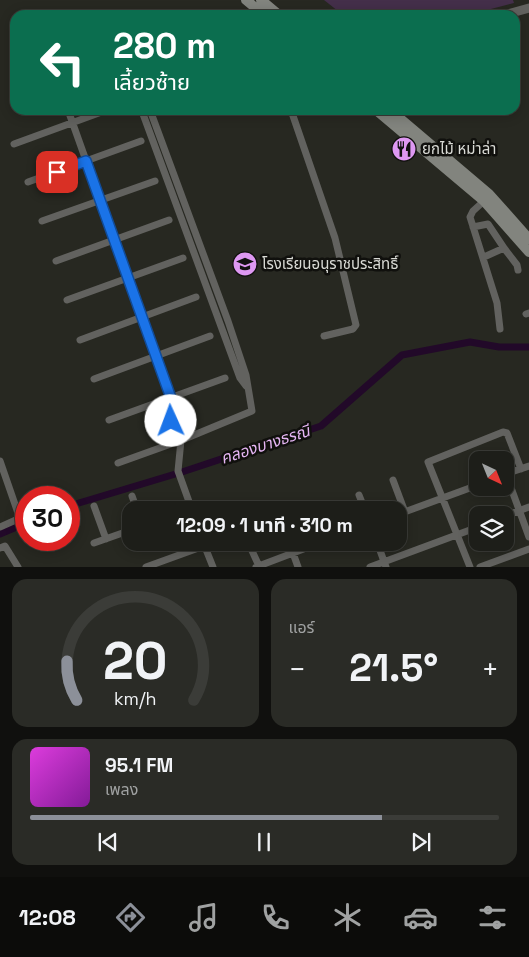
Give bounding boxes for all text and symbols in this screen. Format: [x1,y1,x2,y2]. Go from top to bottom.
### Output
text: 280 m [113,24,216,68]
icon: left [30,30,95,95]
text: เลี้ยวซ้าย [113,68,190,96]
restaurant icon: ยกไม้ หม่าล่า [391,136,417,162]
place label: ยกไม้ หม่าล่า [422,139,496,158]
pin [36,151,78,193]
icon: arrive [43,158,71,186]
school or university icon: โรงเรียนอนุราชประสิทธิ์ [232,251,258,277]
place label: โรงเรียนอนุราชประสิทธิ์ [262,254,399,273]
position arrow [144,394,196,446]
water label: คลองบางธรณี [218,420,314,469]
north arrow [469,451,514,496]
map controls [469,451,514,551]
speed limit sign: 30 [15,486,80,551]
button: layers [469,506,514,551]
text: 12:09 · 1 นาที · 310 m [176,513,353,538]
text: แอร์ [289,617,314,638]
text: 20 [103,628,168,694]
text: 21.5° [349,644,438,692]
text: − [289,651,306,687]
text: + [482,651,499,687]
text: km/h [114,687,157,710]
text: 95.1 FM [105,753,173,778]
text: เพลง [105,779,138,800]
icon: previous [94,828,122,856]
icon: pause [250,828,278,856]
icon: next [407,828,435,856]
icon: directions [113,900,148,935]
icon: music [186,900,221,935]
icon: phone [258,900,293,935]
icon: climate [330,900,365,935]
icon: car [403,900,438,935]
icon: filters [475,900,510,935]
text: 12:08 [19,903,76,931]

